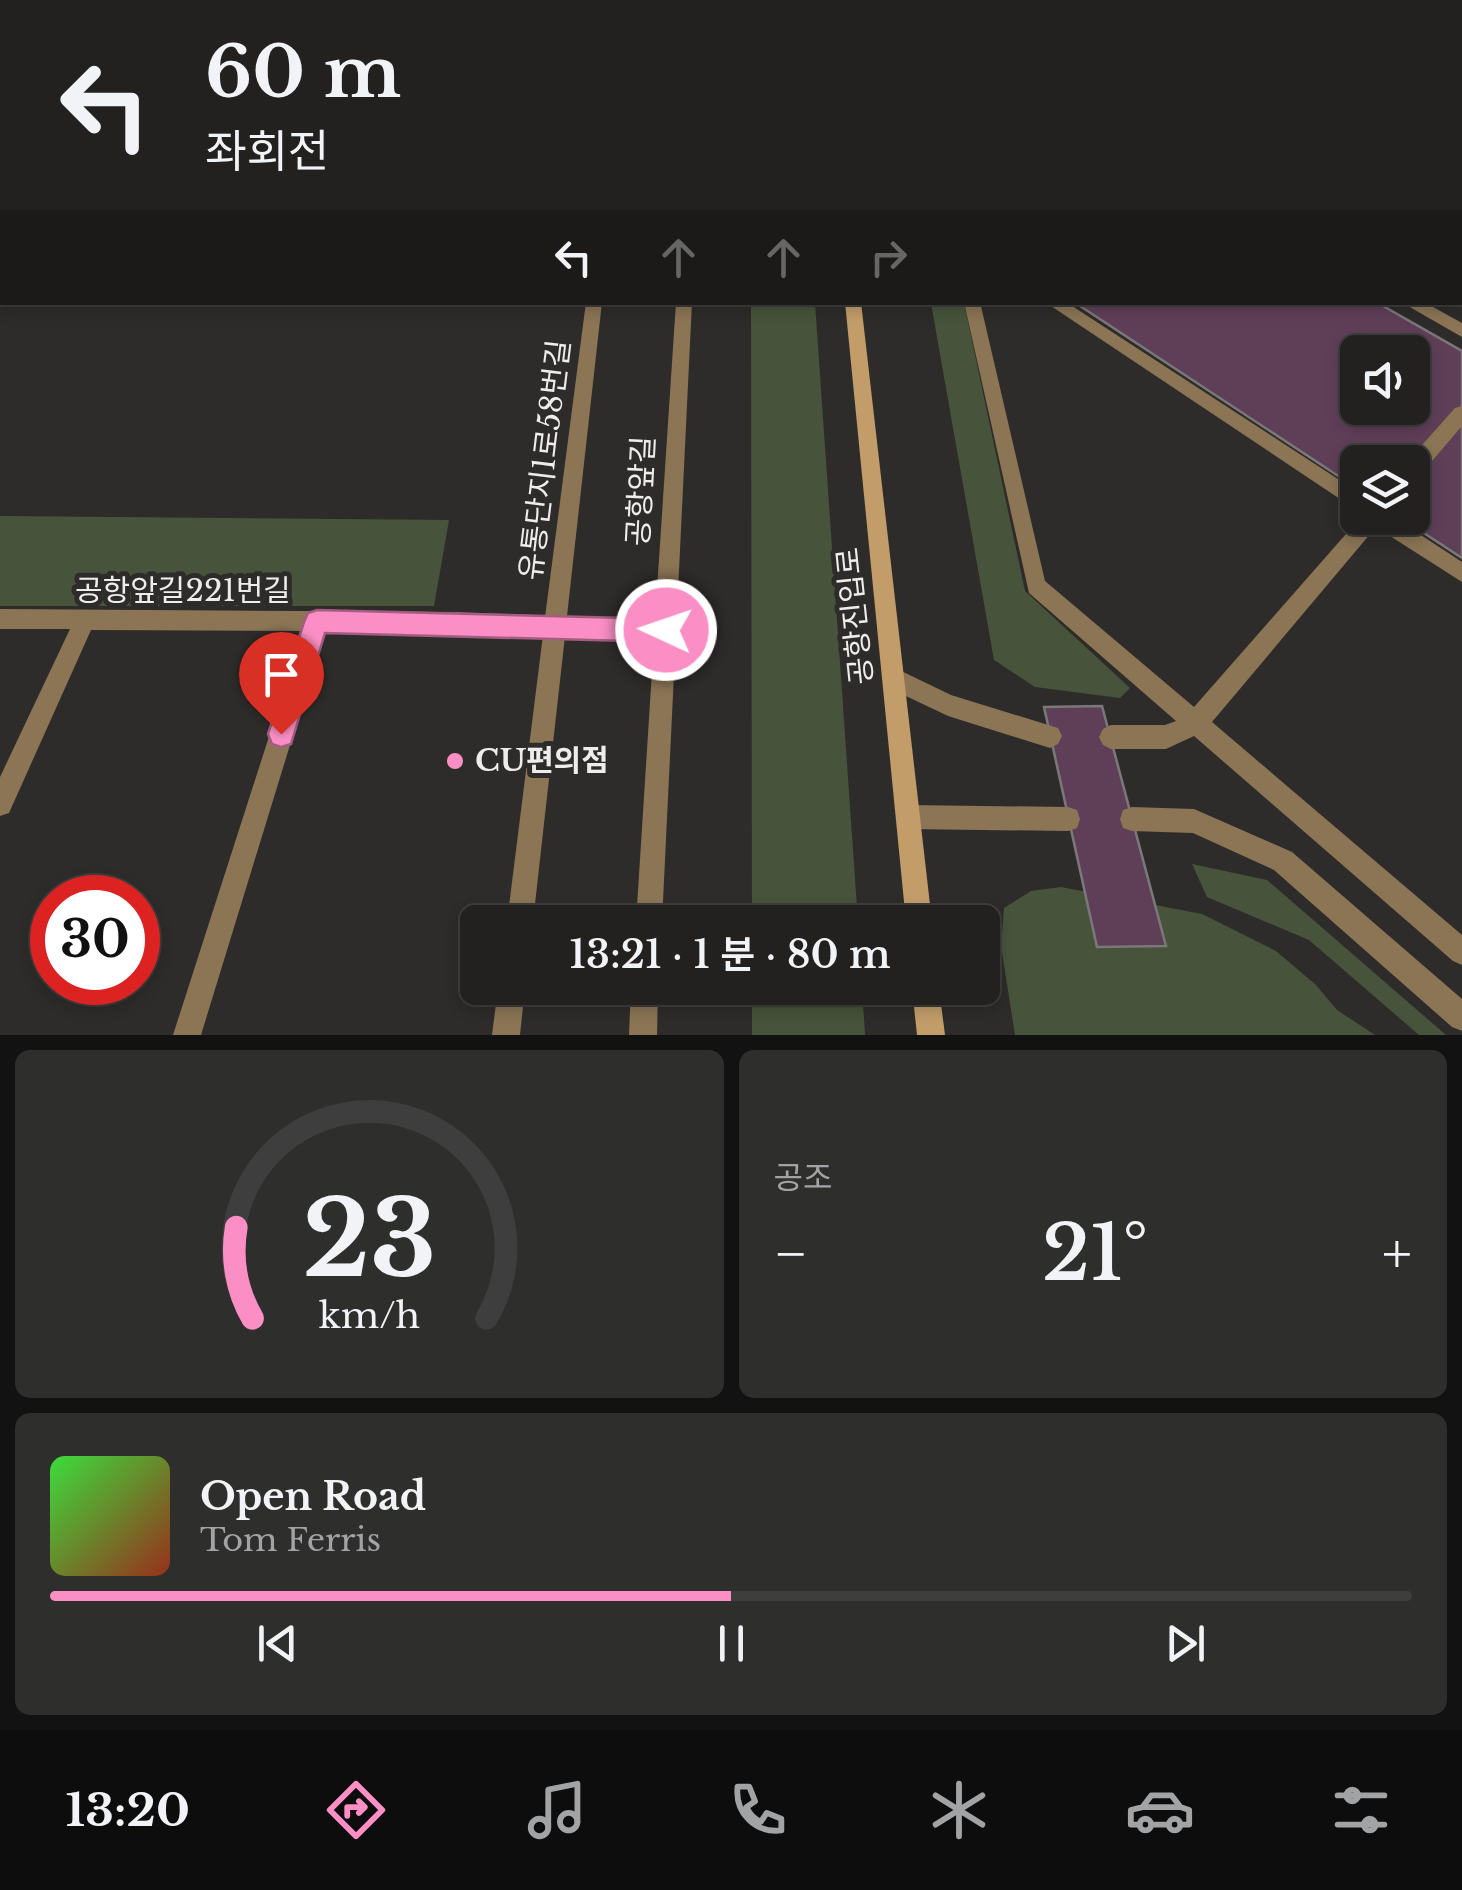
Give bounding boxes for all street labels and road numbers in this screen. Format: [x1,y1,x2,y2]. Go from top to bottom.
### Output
street label: 유통단지1로58번길 [511,338,578,582]
street label: 공항앞길 [619,435,662,547]
street label: 공항진입로 [829,545,880,687]
street label: 공항앞길221번길 [75,572,291,609]

